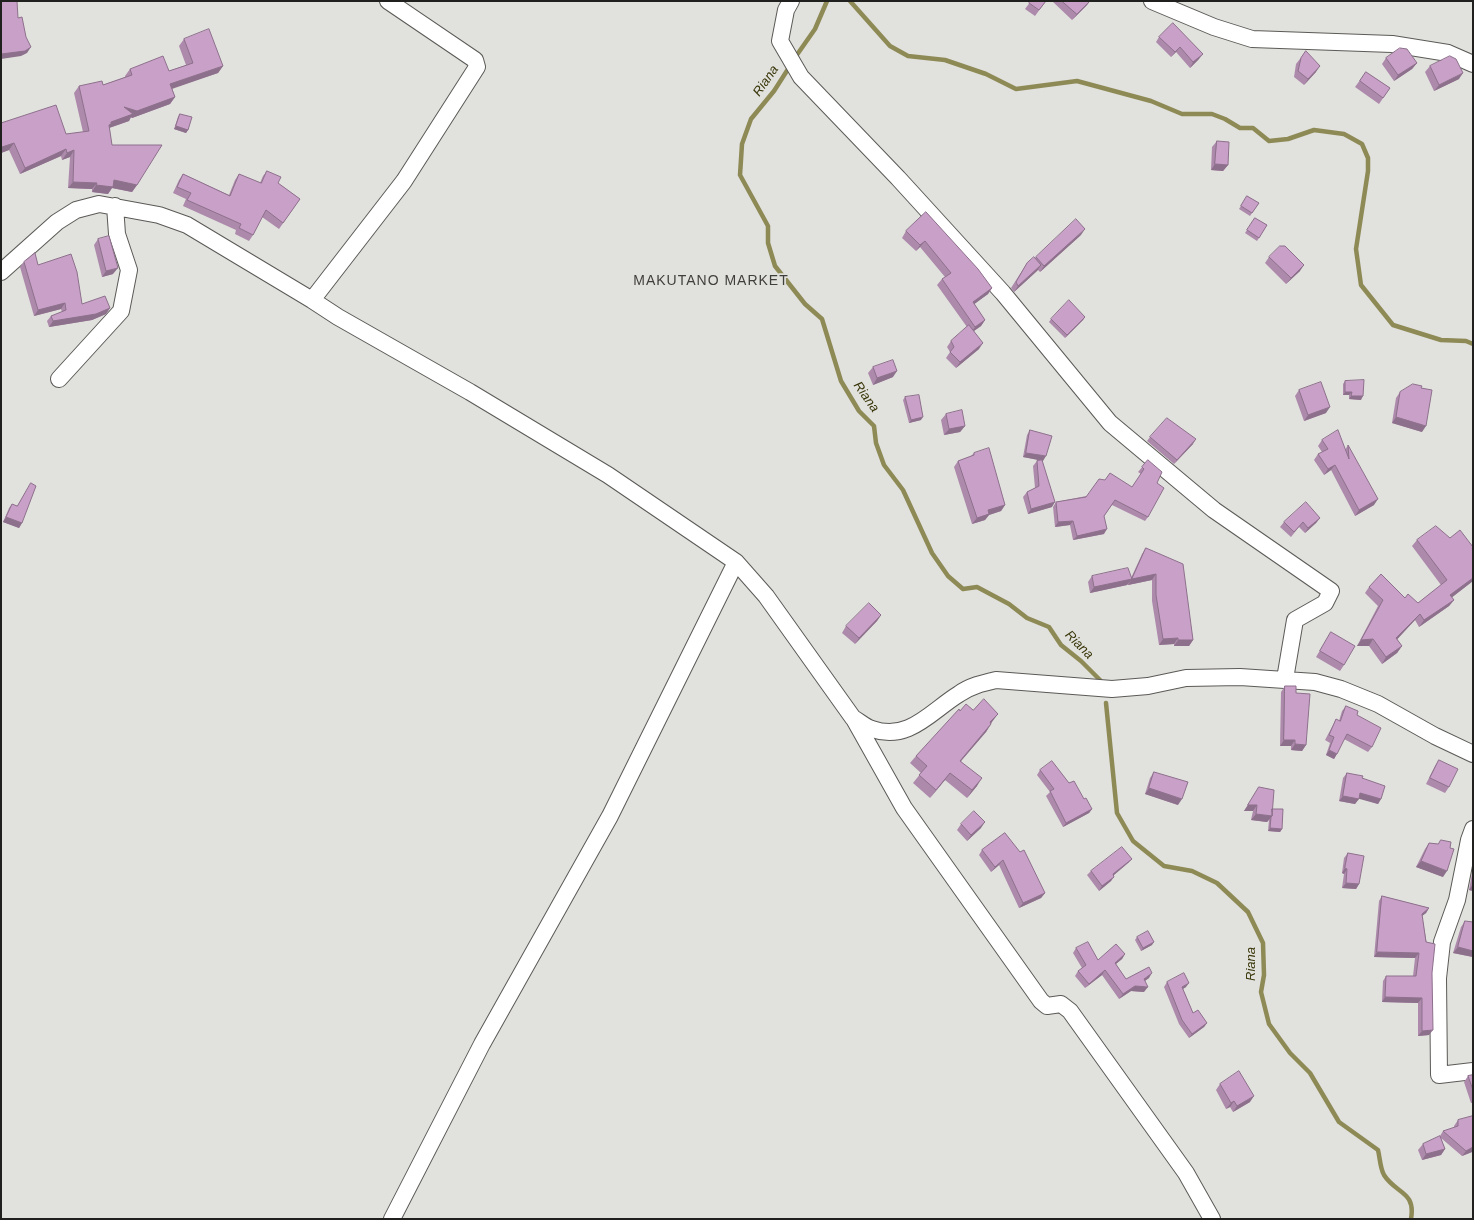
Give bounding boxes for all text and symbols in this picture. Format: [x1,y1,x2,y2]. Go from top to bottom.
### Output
water label: Riana [750,63,782,99]
district label: MAKUTANO MARKET [633,273,789,289]
water label: Riana [850,379,882,415]
water label: Riana [1061,627,1097,663]
water label: Riana [1243,947,1259,981]

